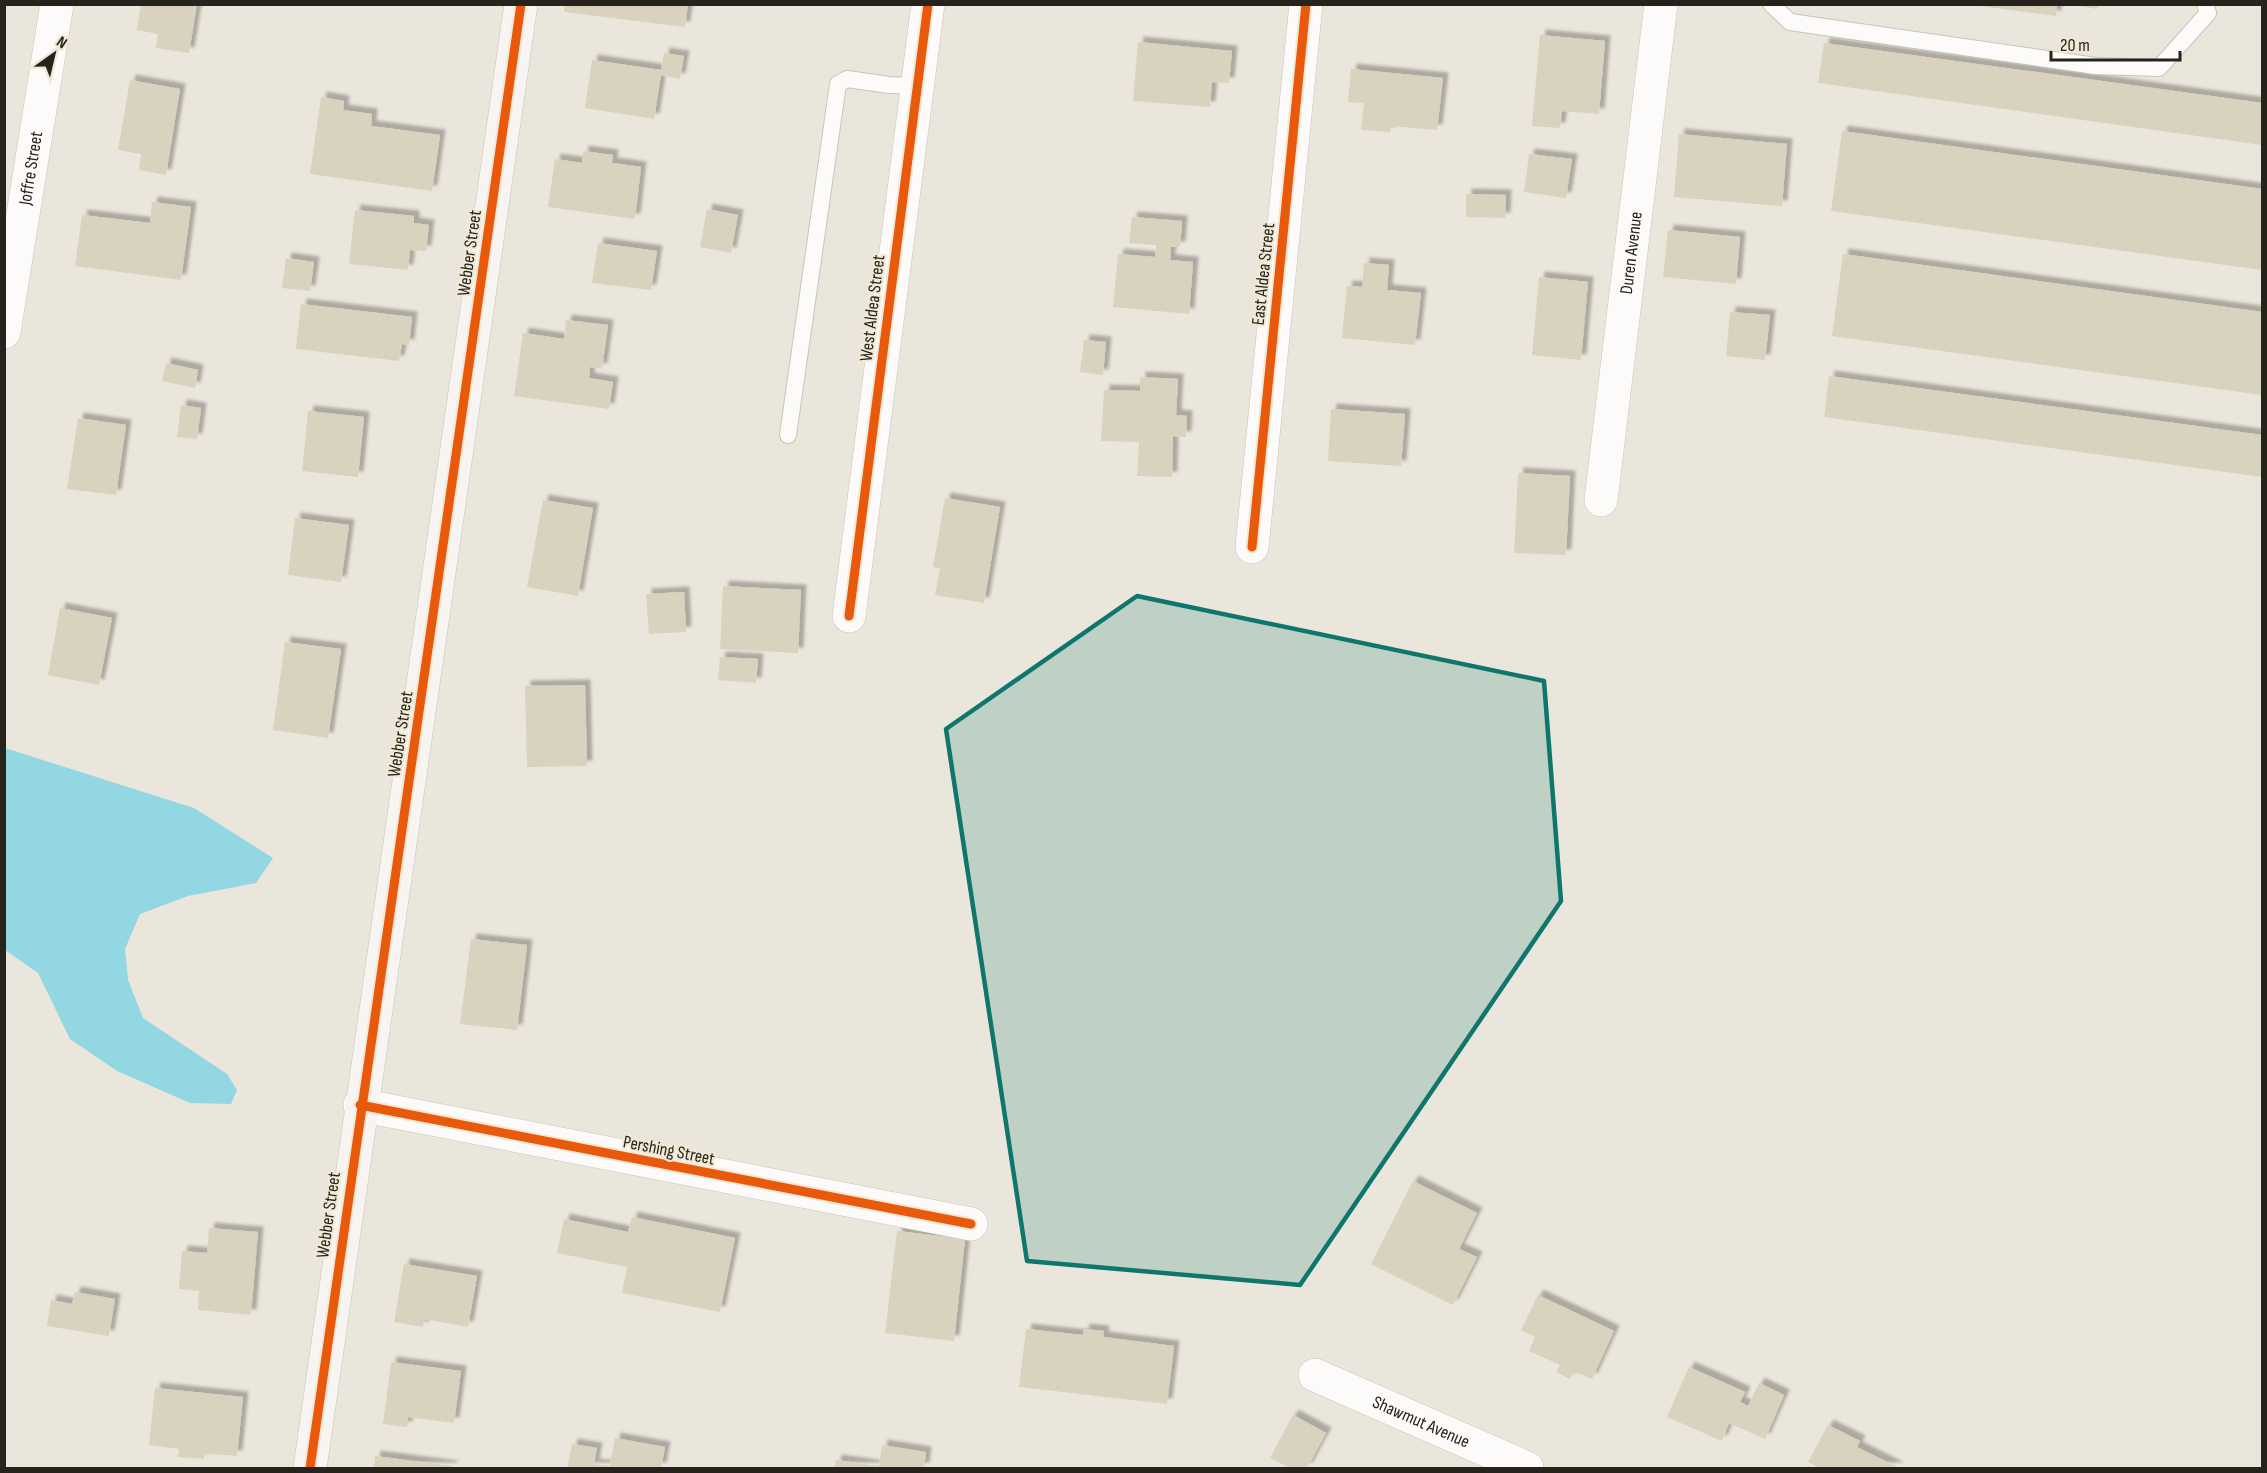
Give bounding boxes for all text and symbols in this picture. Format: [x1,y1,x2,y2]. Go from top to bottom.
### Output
north arrow [24,24,84,84]
scale bar [2051,24,2180,62]
text: N [53,33,70,53]
text: 20 m [2060,35,2090,56]
street label: Joffre Street [15,129,47,208]
street label: Webber Street [453,208,486,298]
street label: Duren Avenue [1616,210,1647,295]
street label: East Aldea Street [1248,221,1279,326]
street label: West Aldea Street [856,253,890,363]
street label: Webber Street [383,689,418,779]
street label: Pershing Street [621,1131,717,1170]
street label: Webber Street [312,1170,345,1260]
street label: Shawmut Avenue [1369,1392,1473,1453]

